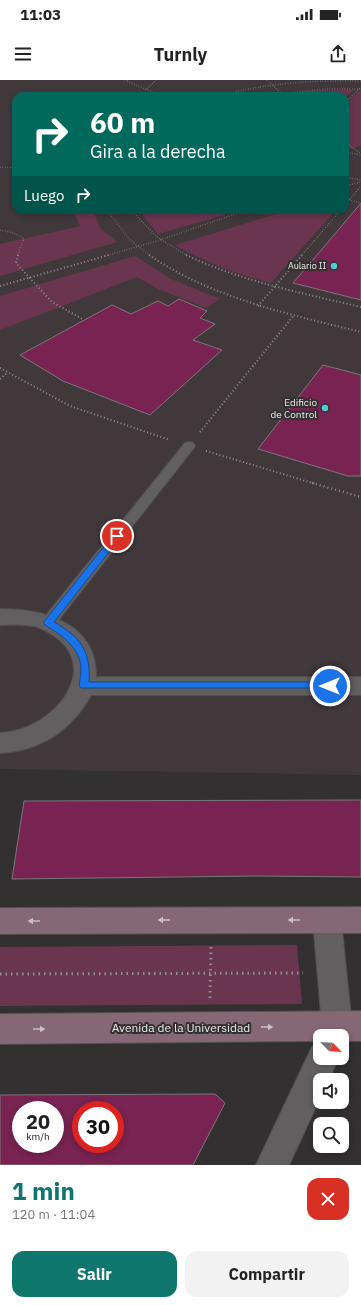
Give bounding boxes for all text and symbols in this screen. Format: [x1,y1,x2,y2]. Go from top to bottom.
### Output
text: 11:03 [20,5,61,24]
icon: menu [12,43,34,65]
text: Turnly [154,43,207,66]
icon: share [327,43,349,65]
text: 60 m [90,104,155,141]
icon: right [24,108,76,160]
text: Gira a la derecha [90,140,226,163]
icon: right [72,184,94,206]
text: Luego [24,186,64,205]
place label: Aulario II [288,260,326,271]
marker: Aulario II [329,261,339,271]
place label: Edificio de Control [270,396,317,421]
marker: Edificio de Control [320,403,330,413]
pin [100,519,134,553]
icon: arrive [106,525,128,547]
position arrow [309,665,351,707]
one-way arrow [157,917,170,923]
one-way arrow [287,917,300,923]
one-way arrow [27,918,40,924]
street label: Avenida de la Universidad [112,1020,250,1035]
one-way arrow [261,1024,274,1030]
one-way arrow [33,1026,46,1032]
north arrow [313,1029,349,1065]
map controls [313,1029,349,1153]
button: sound [313,1073,349,1109]
speed limit sign: 30 [72,1101,124,1153]
text: 20 [26,1108,50,1135]
button: search [313,1117,349,1153]
text: km/h [26,1130,50,1143]
text: 1 min [12,1175,75,1207]
button: close [307,1178,349,1220]
text: 120 m · 11:04 [12,1206,95,1223]
button: Salir [12,1251,177,1297]
button: Compartir [185,1251,349,1297]

